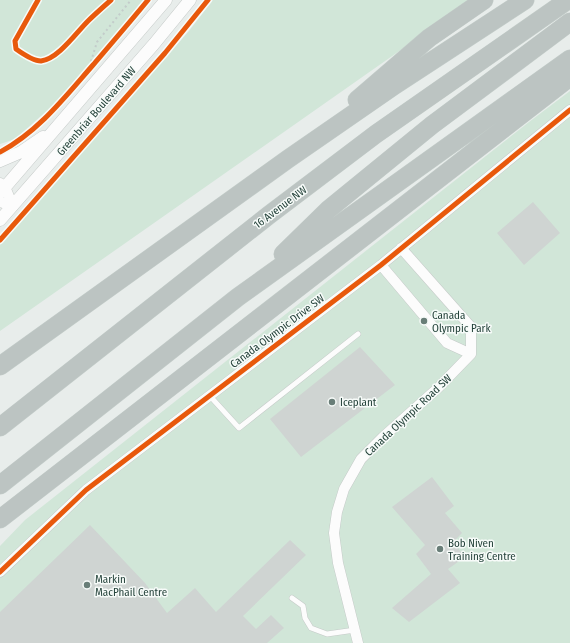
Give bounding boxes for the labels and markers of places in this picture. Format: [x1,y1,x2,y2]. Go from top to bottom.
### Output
place label: Canada Olympic Park [432,309,491,335]
marker: Canada Olympic Park [419,316,429,326]
place label: Iceplant [340,396,377,409]
marker: Iceplant [327,397,337,407]
place label: Bob Niven Training Centre [448,537,516,563]
marker: Bob Niven Training Centre [435,544,445,554]
place label: Markin MacPhail Centre [95,573,167,599]
marker: Markin MacPhail Centre [82,580,92,590]

